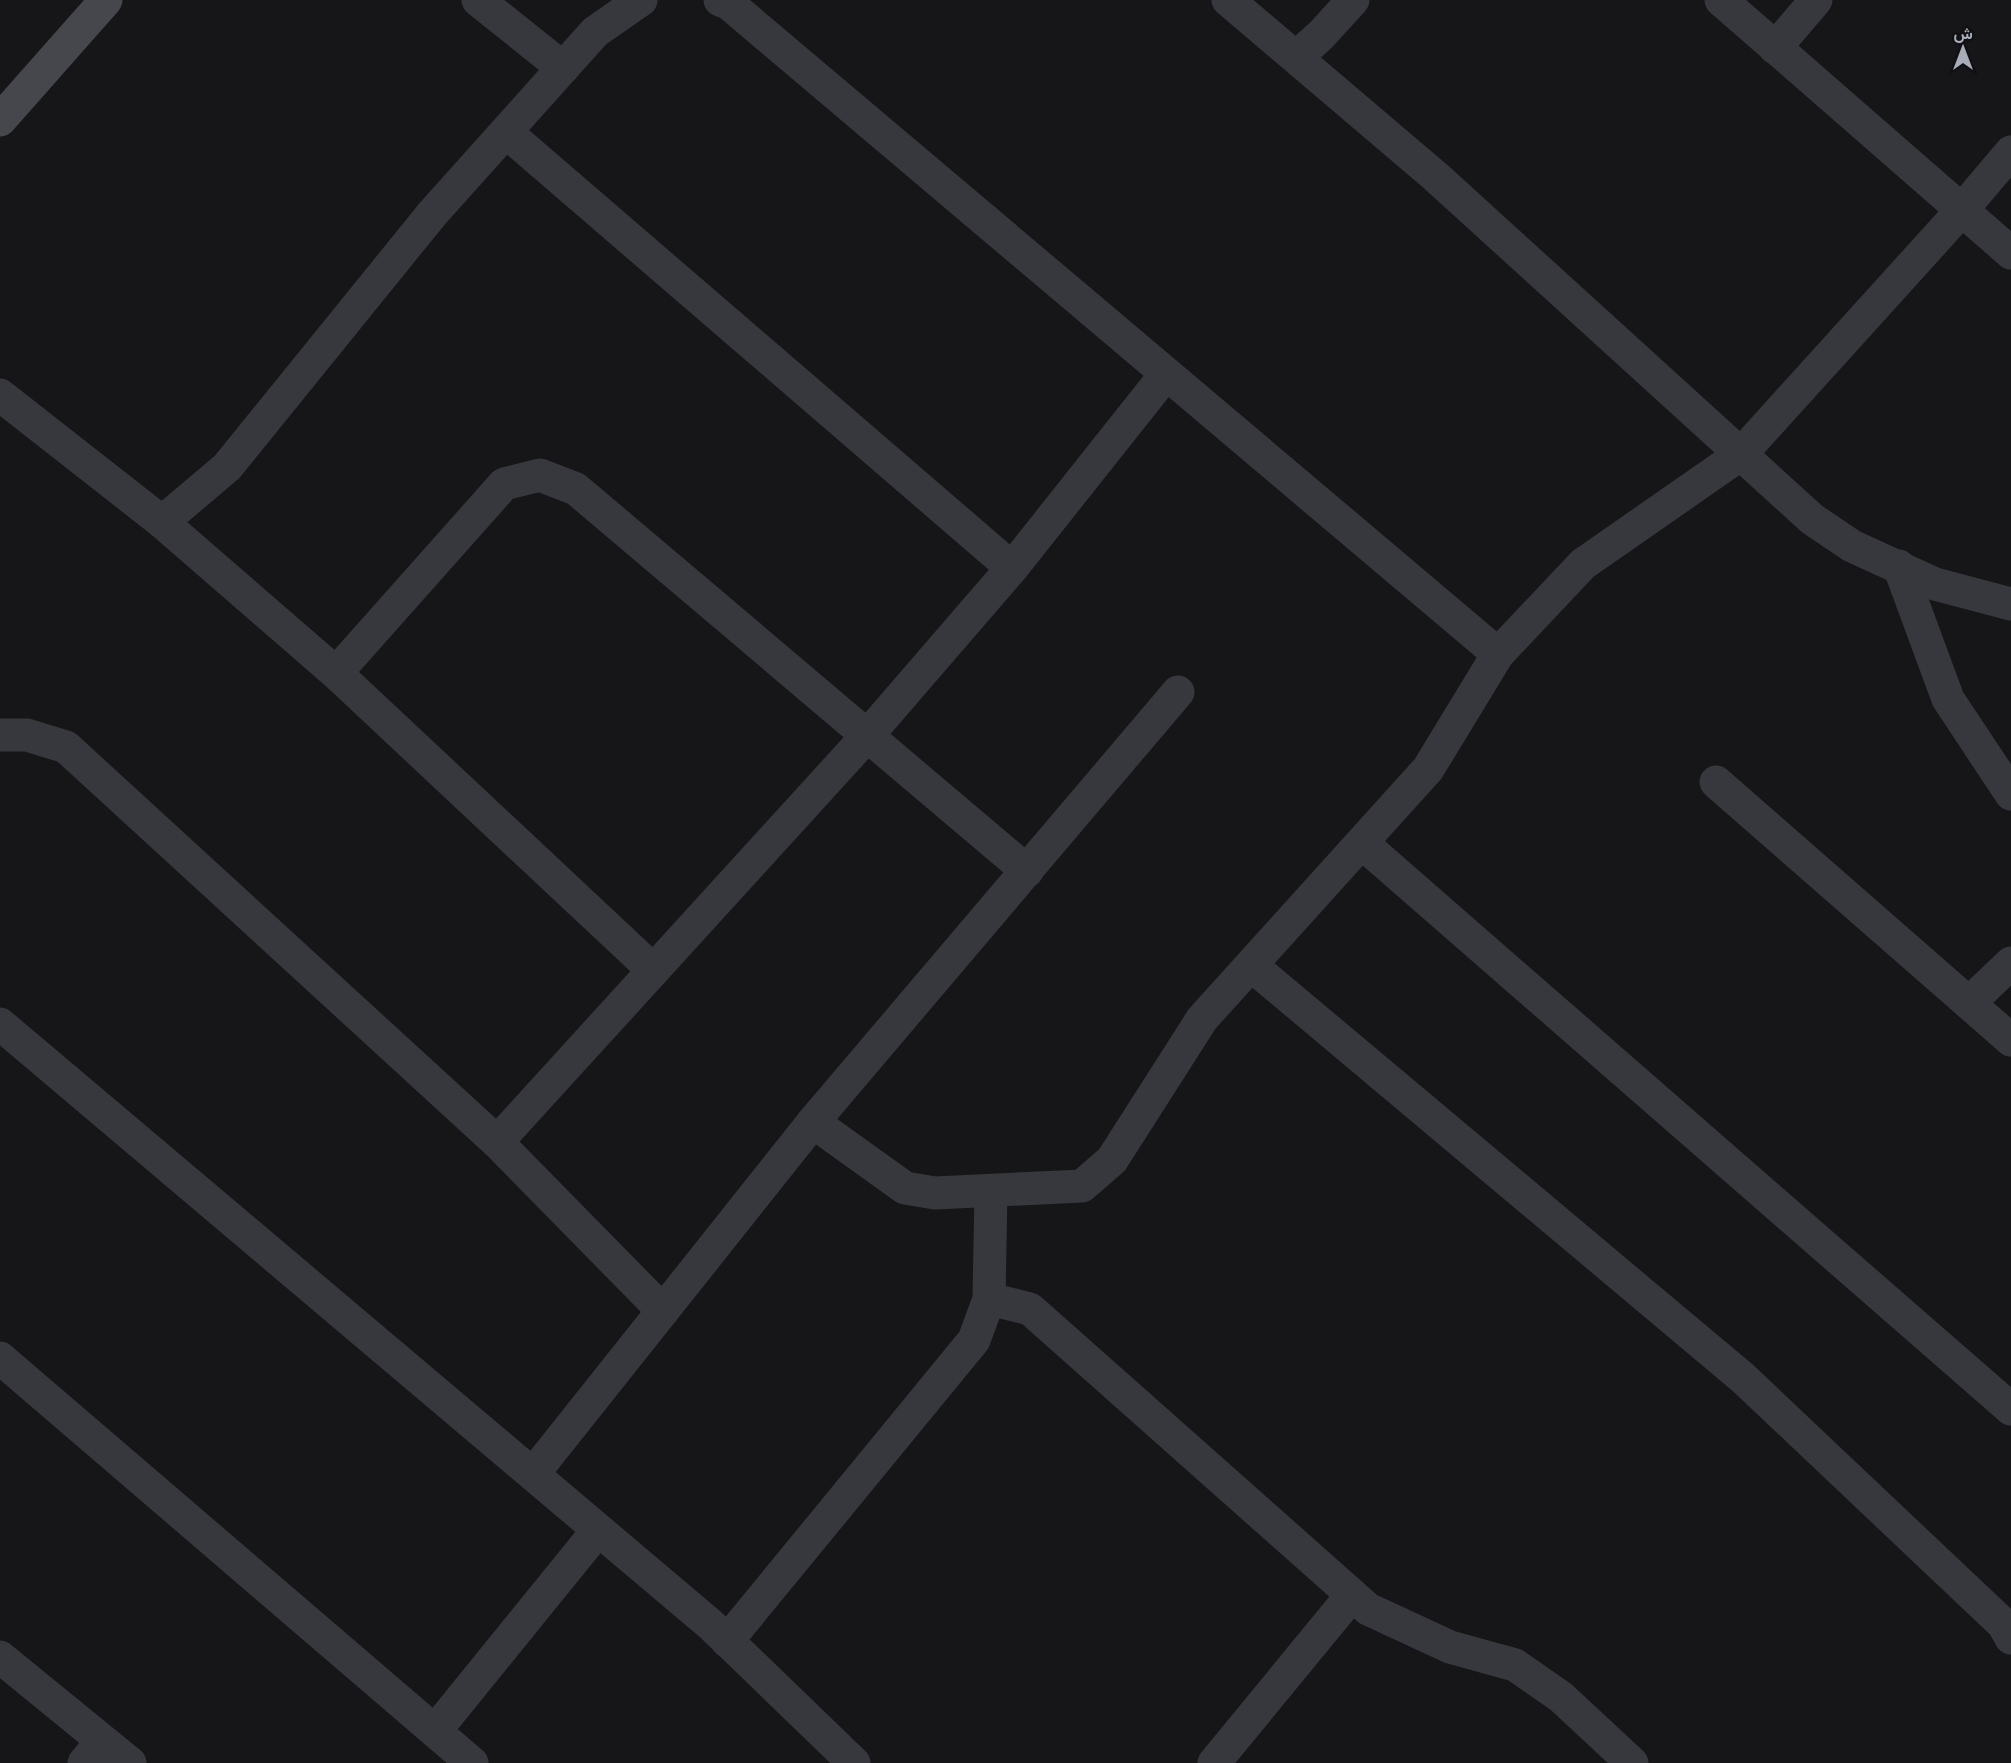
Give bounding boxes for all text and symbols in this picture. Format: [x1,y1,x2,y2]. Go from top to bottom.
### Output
north arrow [1933,18,1993,78]
text: ش [1953,23,1973,44]

